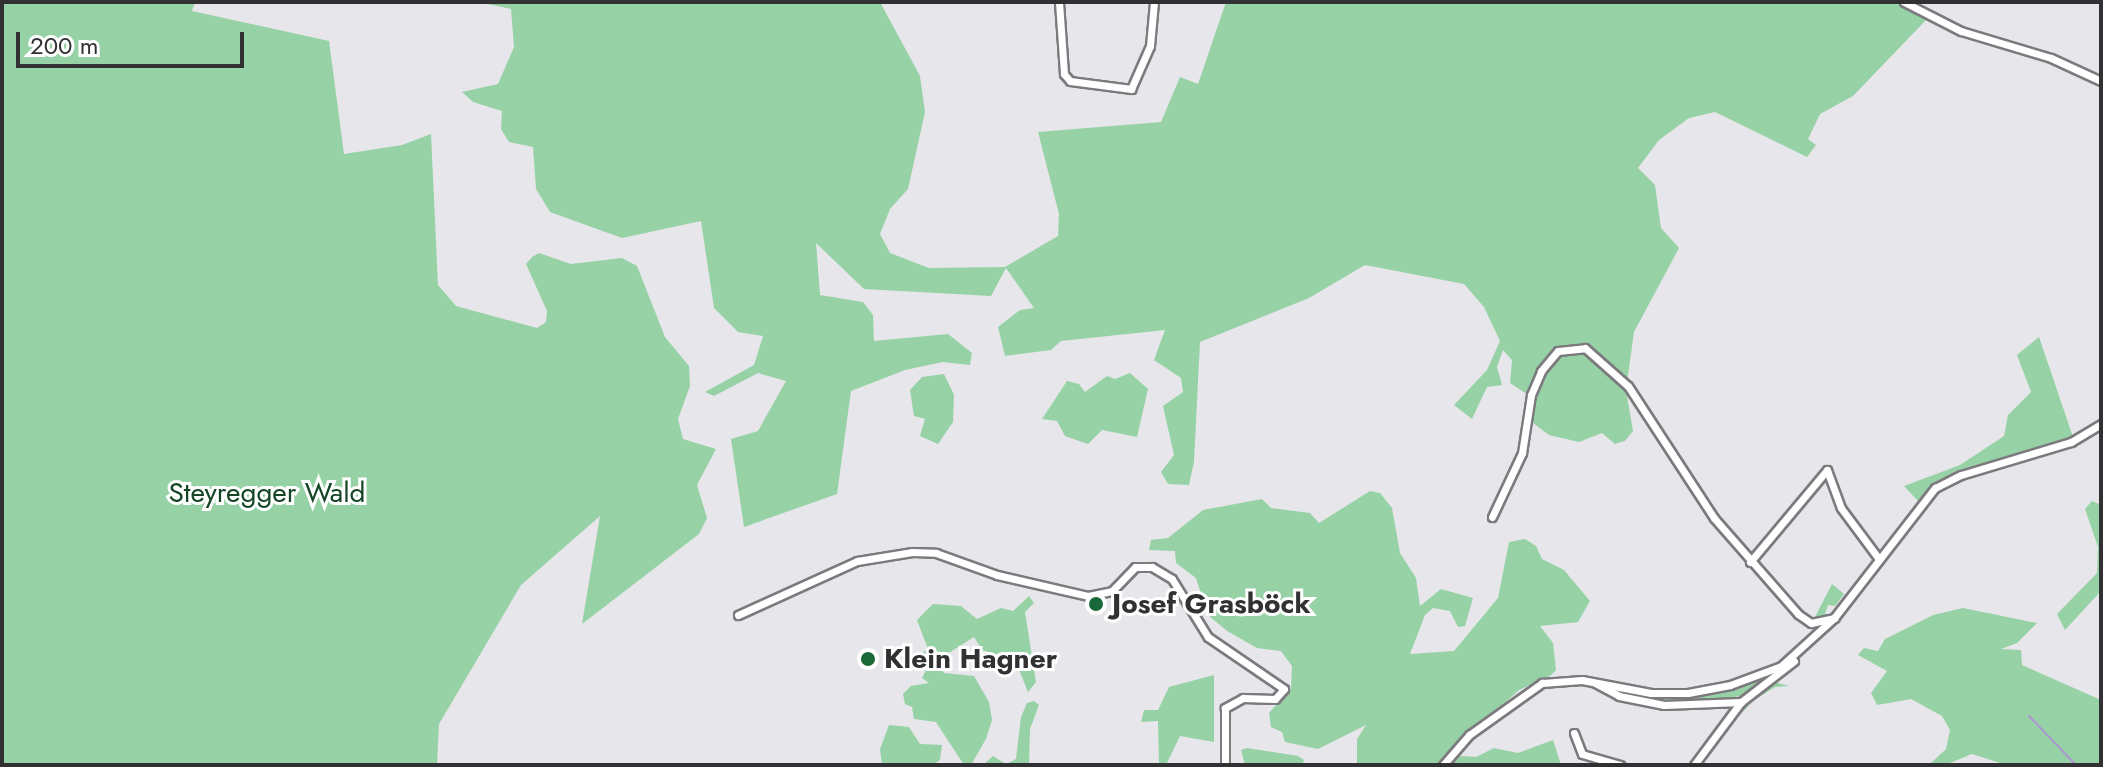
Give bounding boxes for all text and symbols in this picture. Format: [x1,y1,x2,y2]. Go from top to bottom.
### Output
scale bar [20,16,248,66]
text: 200 m [30,28,98,63]
park label: Steyregger Wald [168,476,366,510]
place label: Josef Grasböck [1112,587,1311,621]
marker: Josef Grasböck [1087,595,1105,613]
place label: Klein Hagner [884,642,1057,676]
marker: Klein Hagner [859,650,877,668]

